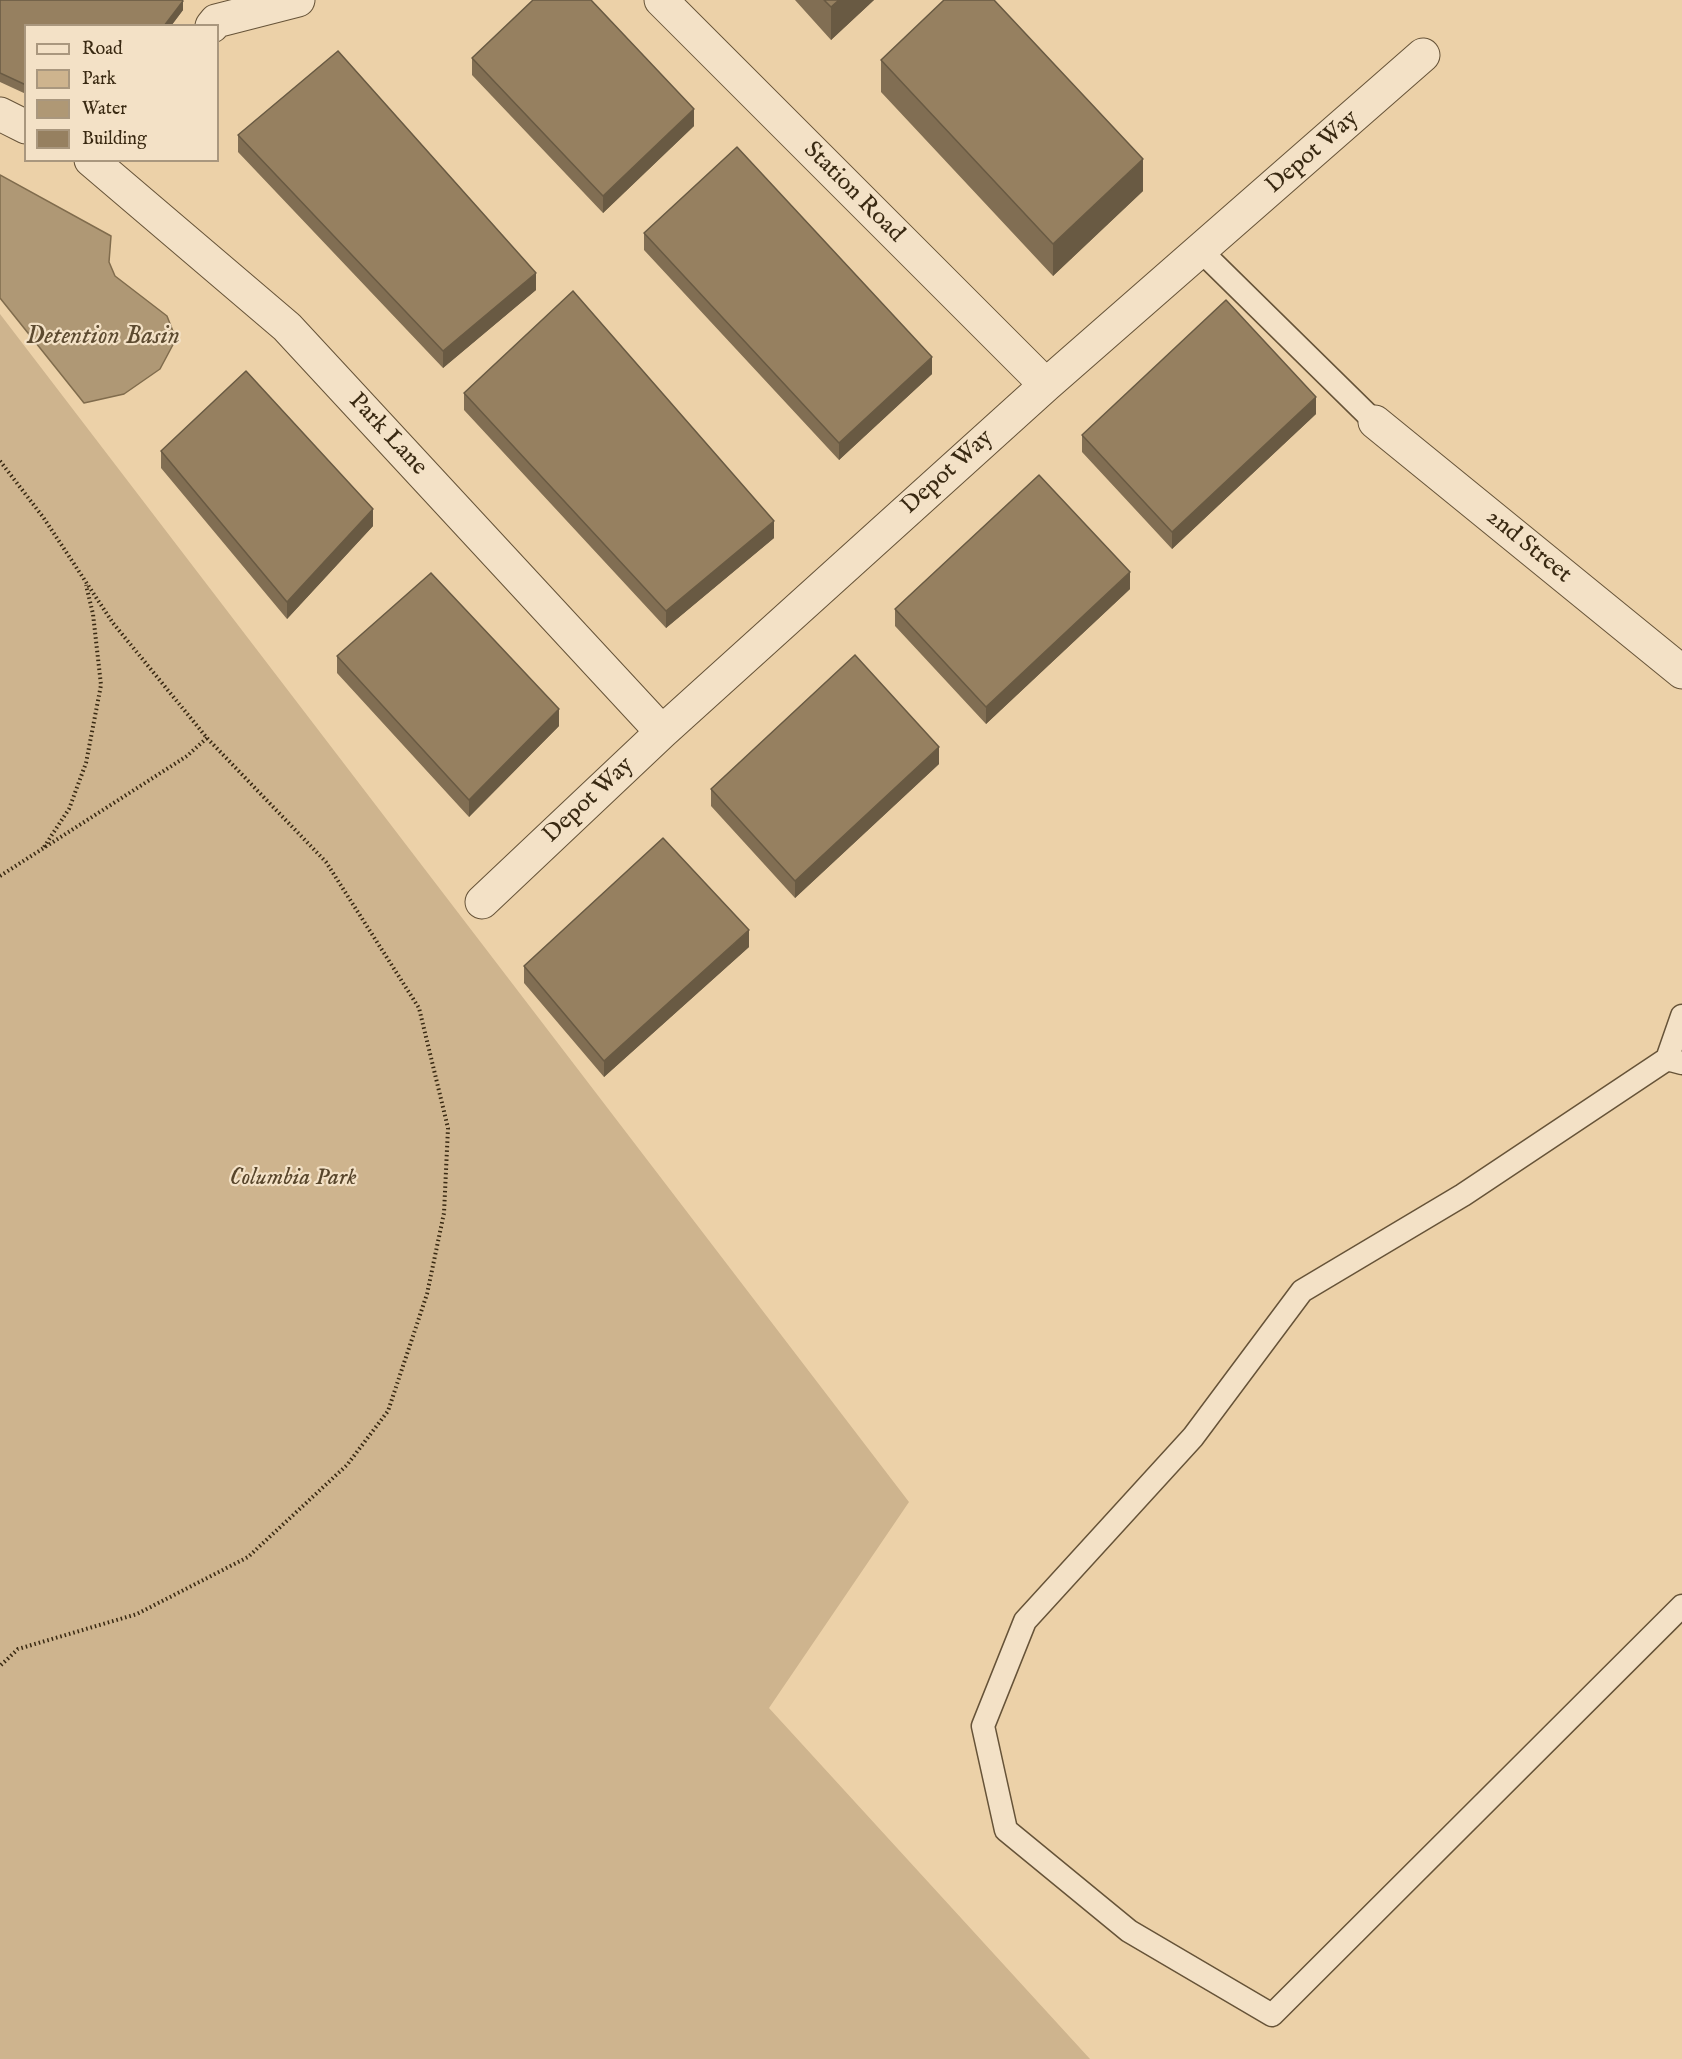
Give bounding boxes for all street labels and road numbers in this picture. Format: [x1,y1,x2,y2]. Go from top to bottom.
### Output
street label: Depot Way [1261,105,1365,201]
street label: Station Road [797,137,909,249]
street label: Park Lane [342,388,432,482]
street label: Depot Way [896,424,1000,522]
street label: 2nd Street [1479,504,1577,590]
street label: Depot Way [538,752,640,850]

